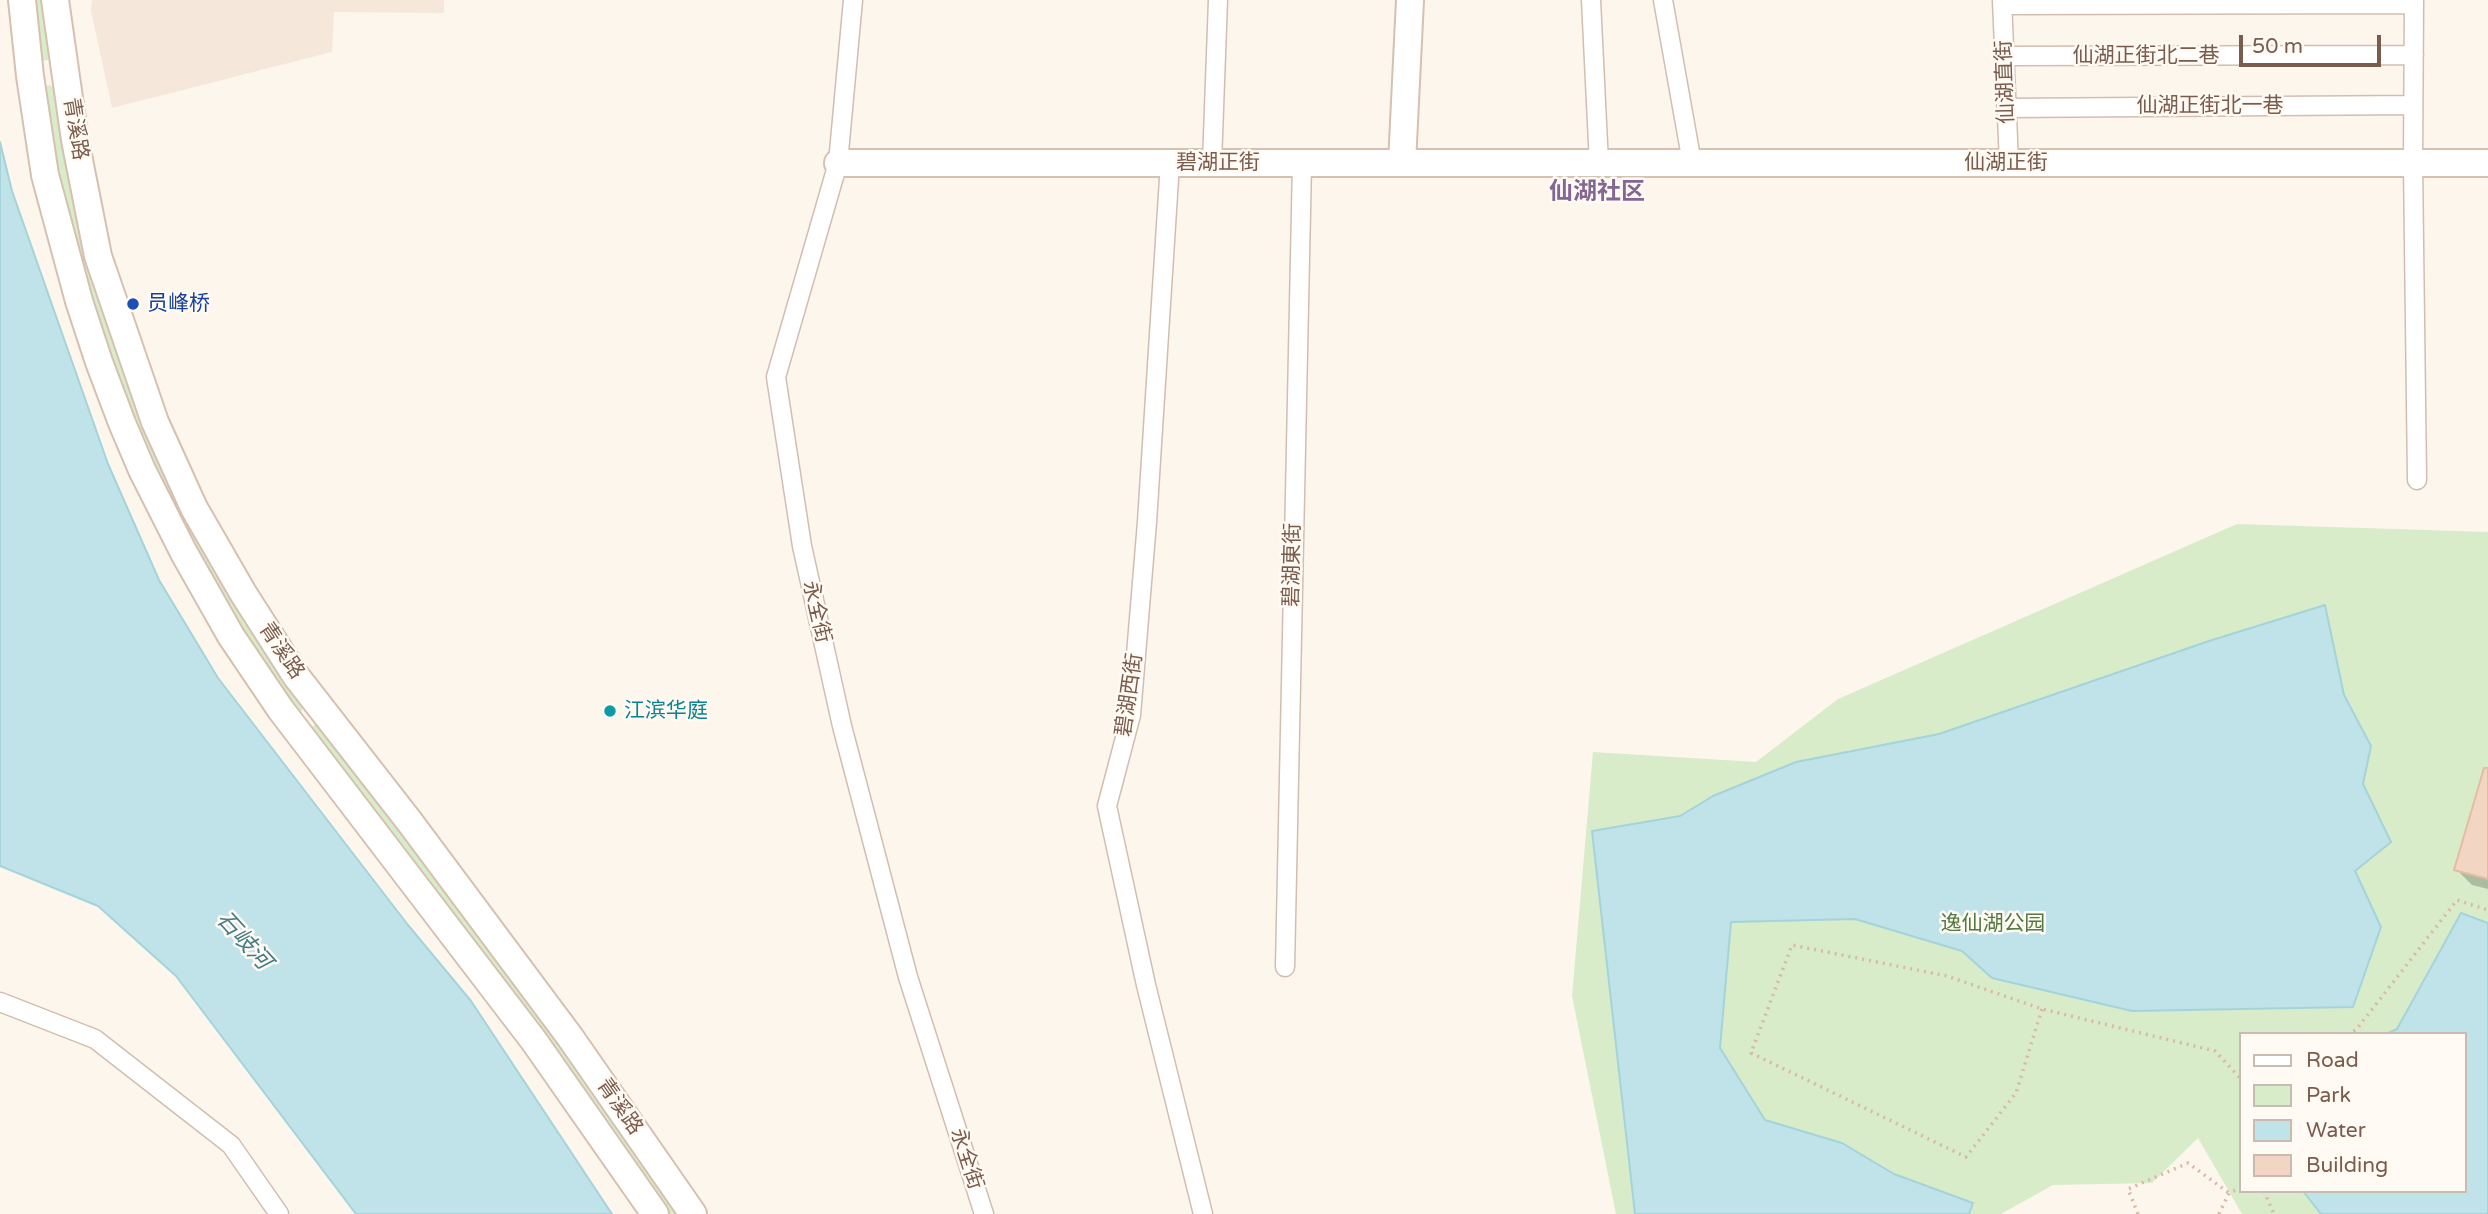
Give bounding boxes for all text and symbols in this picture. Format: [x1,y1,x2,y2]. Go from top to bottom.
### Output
scale bar [2243,21,2385,65]
text: 50 m [2252,34,2303,59]
street label: 仙湖直街 [1992,40,2020,124]
street label: 仙湖正街北二巷 [2073,43,2219,69]
street label: 仙湖正街北一巷 [2137,93,2283,119]
street label: 青溪路 [58,96,92,162]
street label: 碧湖正街 [1176,150,1260,176]
street label: 仙湖正街 [1964,150,2048,176]
district label: 仙湖社区 [1549,179,1645,207]
place label: 员峰桥 [147,291,210,317]
marker: 员峰桥 [125,296,141,312]
street label: 碧湖東街 [1280,523,1306,607]
street label: 永全街 [797,578,835,646]
street label: 青溪路 [253,618,309,684]
street label: 碧湖西街 [1112,652,1148,738]
place label: 江滨华庭 [624,698,708,724]
marker: 江滨华庭 [602,703,618,719]
water label: 石岐河 [210,906,276,976]
park label: 逸仙湖公园 [1941,911,2045,937]
legend [2240,1032,2467,1193]
text: Road [2306,1048,2359,1073]
street label: 青溪路 [591,1074,647,1140]
text: Park [2306,1083,2351,1108]
text: Water [2306,1118,2366,1143]
street label: 永全街 [944,1125,988,1193]
text: Building [2306,1153,2388,1178]

